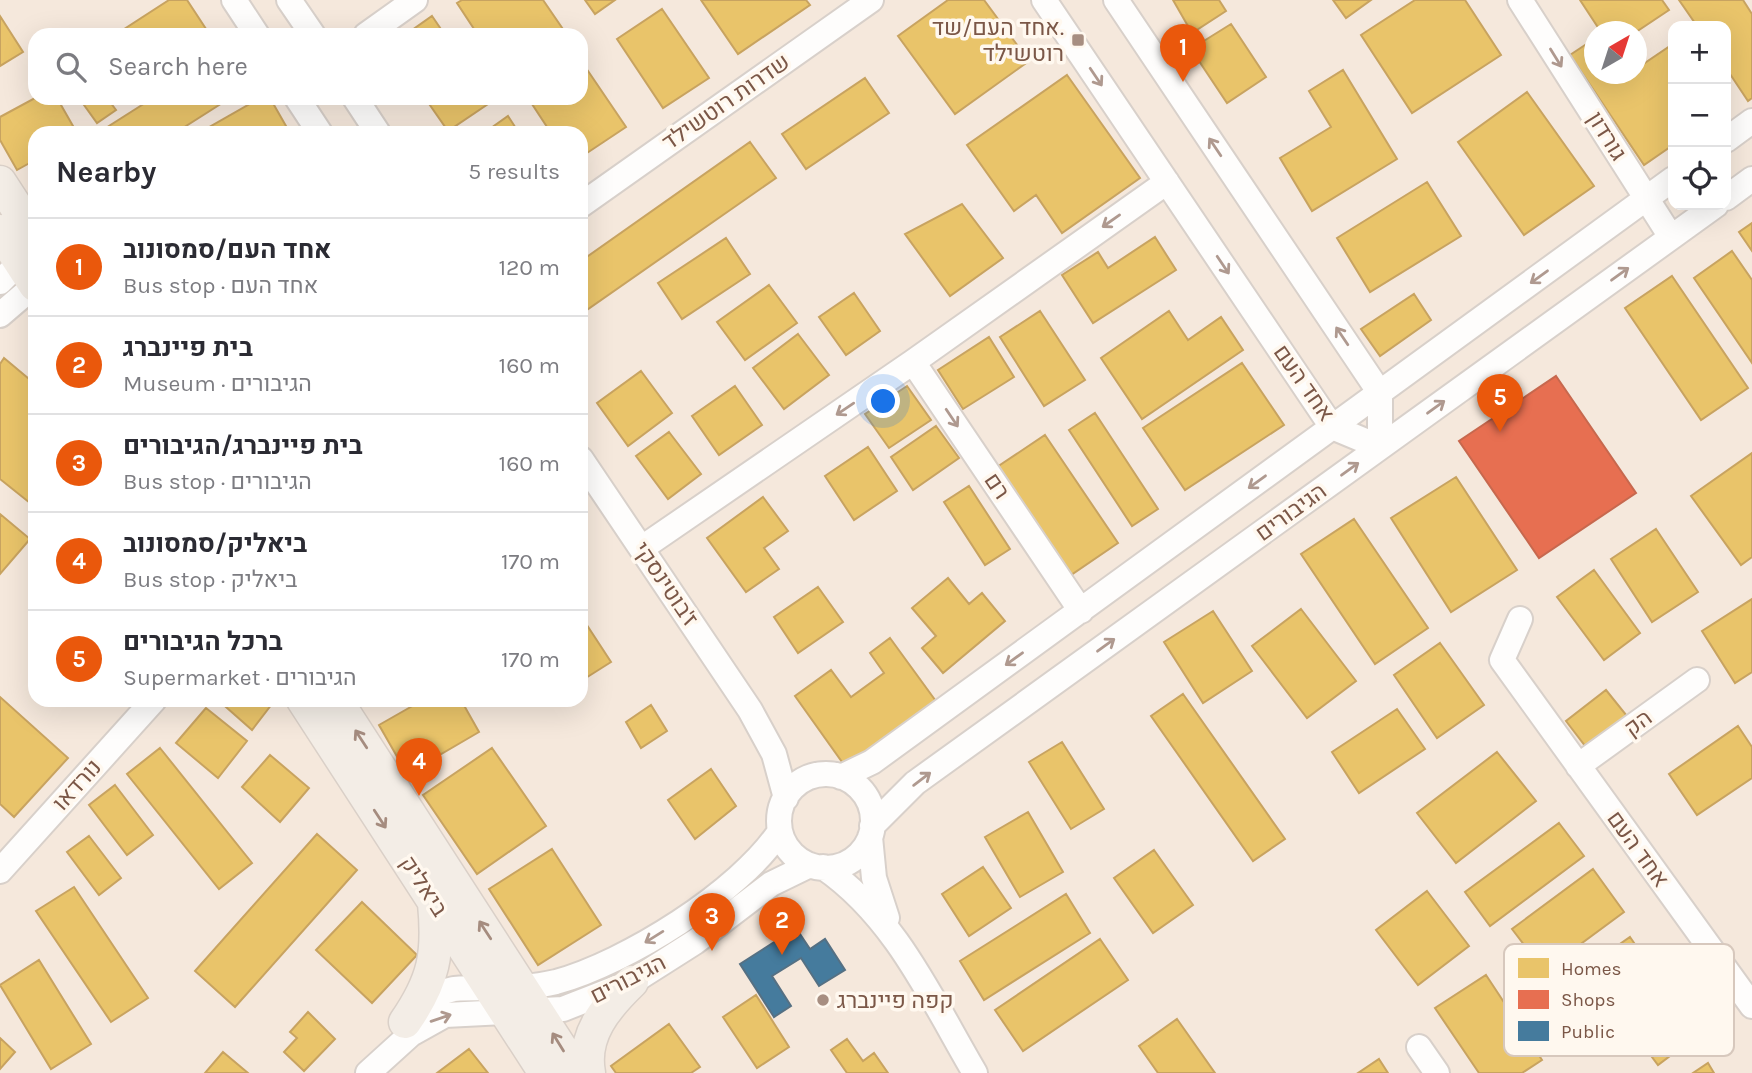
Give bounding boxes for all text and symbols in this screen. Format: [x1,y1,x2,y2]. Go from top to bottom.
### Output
place label: אחד העם/שד. רוטשילד [932,14,1064,67]
north arrow [1584,21,1647,84]
map controls [1668,21,1731,210]
button: + [1668,21,1731,84]
pin: 1 [1160,24,1206,82]
search box [28,28,588,105]
marker: אחד העם/שד. רוטשילד [1070,32,1086,48]
one-way arrow [1550,47,1564,67]
icon: search [52,48,90,86]
street label: שדרות רוטשילד [657,48,795,156]
text: Search here [108,51,248,82]
one-way arrow [1088,67,1103,86]
button: − [1668,84,1731,147]
street label: גורדון [1582,107,1632,165]
one-way arrow [1208,138,1222,157]
button: locate [1668,147,1731,210]
text: Nearby [56,154,156,190]
text: 5 results [468,158,560,185]
one-way arrow [1102,214,1121,228]
text: אחד העם/סמסונוב [123,234,331,265]
text: 1 [75,254,83,281]
text: 120 m [498,254,560,281]
one-way arrow [1216,255,1230,274]
one-way arrow [1610,267,1629,281]
one-way arrow [1530,269,1549,284]
text: Bus stop · אחד העם [123,272,318,299]
one-way arrow [1334,327,1349,346]
text: בית פיינברג [123,332,253,363]
street label: אחד העם [1268,339,1340,427]
text: 2 [72,352,86,379]
text: 160 m [499,352,560,379]
text: Museum · הגיבורים [123,370,312,397]
pin: 5 [1477,374,1523,432]
your location [866,384,900,418]
one-way arrow [1426,400,1445,414]
one-way arrow [836,402,855,416]
one-way arrow [944,408,959,427]
text: בית פיינברג/הגיבורים [123,430,363,461]
text: 3 [72,450,86,477]
text: 160 m [499,450,560,477]
one-way arrow [1340,462,1359,476]
text: Bus stop · הגיבורים [123,468,312,495]
street label: רם [979,468,1015,504]
one-way arrow [1248,474,1267,489]
street label: הגיבורים [1250,477,1332,547]
text: ביאליק/סמסונוב [123,528,307,559]
street label: ז'בוטינסקי [628,537,704,631]
text: 4 [72,548,86,575]
text: 170 m [501,548,560,575]
text: Bus stop · ביאליק [123,566,297,593]
text: ברכל הגיבורים [123,626,283,657]
one-way arrow [1096,638,1115,653]
text: 5 [72,646,86,673]
text: 170 m [501,646,560,673]
one-way arrow [1005,652,1024,666]
text: Supermarket · הגיבורים [123,664,356,691]
street label: הק [1619,704,1657,742]
one-way arrow [354,729,368,749]
pin: 4 [396,738,442,796]
street label: נורדאו [47,754,107,816]
one-way arrow [912,772,931,787]
street label: אחד העם [1601,806,1675,892]
one-way arrow [373,809,388,828]
street label: ביאליק [394,851,454,921]
pin: 3 [689,893,735,951]
pin: 2 [759,897,805,955]
one-way arrow [478,920,492,940]
one-way arrow [645,929,664,944]
legend [1504,944,1734,1056]
street label: הגיבורים [586,949,670,1009]
text: Homes [1561,958,1622,980]
place label: קפה פיינברג [837,987,954,1014]
text: Shops [1561,989,1615,1011]
marker: קפה פיינברג [815,992,831,1008]
one-way arrow [430,1011,452,1024]
text: Public [1561,1021,1615,1043]
one-way arrow [551,1033,565,1053]

